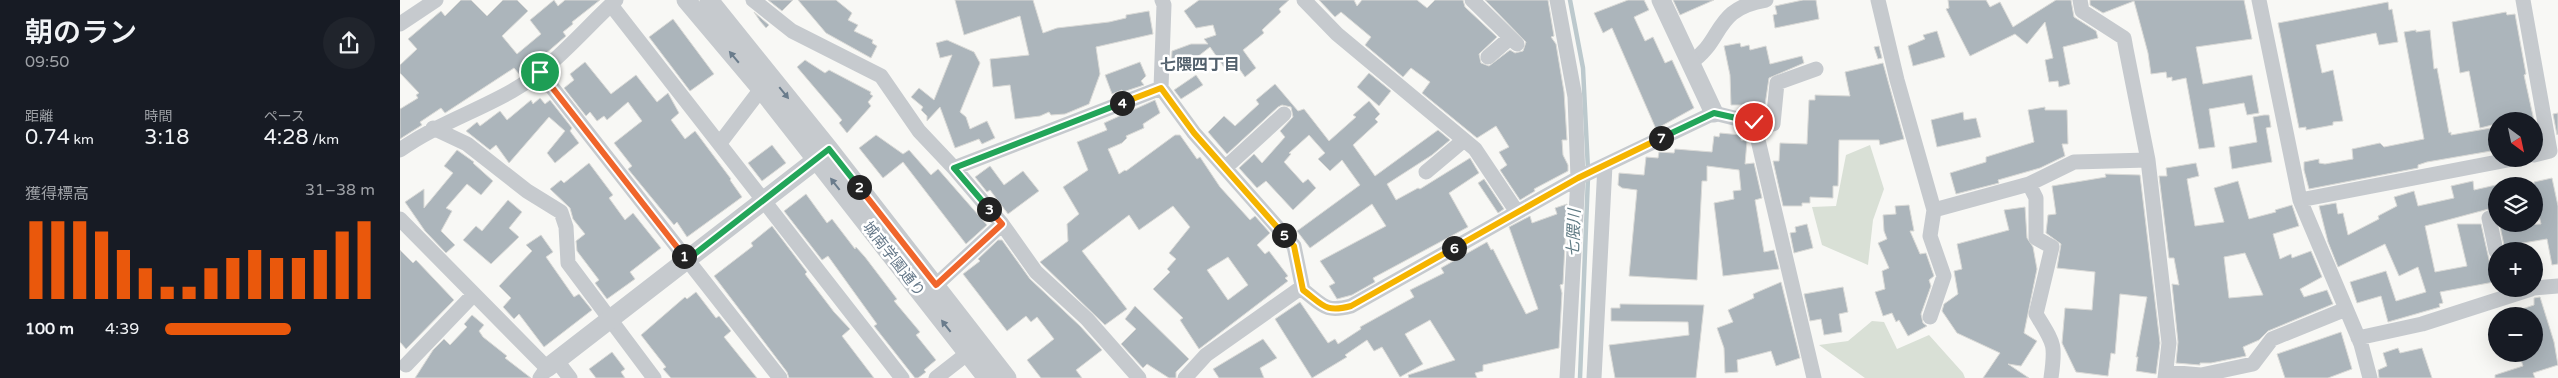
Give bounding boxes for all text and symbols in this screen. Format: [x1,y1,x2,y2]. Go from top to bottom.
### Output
text: 朝のラン [25,16,137,50]
button: share [323,17,375,69]
pin [519,51,561,93]
one-way arrow [728,51,739,64]
text: 09:50 [25,52,69,72]
district label: 七隈四丁目 [1160,55,1240,75]
icon: arrive [526,58,554,86]
one-way arrow [778,86,789,99]
pin: 4 [1110,90,1134,116]
text: 4 [1118,95,1127,112]
pin [1733,101,1775,143]
text: 距離 [25,108,53,125]
text: 時間 [144,108,172,125]
text: ペース [264,108,305,125]
icon: check [1740,108,1768,136]
north arrow [2488,112,2542,168]
map controls [2488,112,2543,362]
text: 0.74 [25,125,70,150]
text: 3:18 [144,125,189,150]
text: 4:28 [264,125,309,150]
pin: 7 [1648,126,1674,150]
text: 7 [1657,130,1666,147]
text: km [70,131,94,148]
text: /km [309,131,339,148]
pin: 2 [846,174,872,200]
one-way arrow [830,177,840,191]
button: layers [2488,177,2543,232]
text: 2 [855,179,864,196]
text: 31–38 m [305,180,375,200]
text: 獲得標高 [25,184,89,204]
pin: 3 [976,196,1002,222]
text: 3 [985,201,994,218]
water label: 七隈川 [1563,207,1585,257]
street label: 城南学園通り [859,218,929,300]
pin: 5 [1272,222,1296,248]
text: 5 [1280,227,1289,244]
pin: 6 [1442,236,1466,260]
text: 6 [1450,240,1459,257]
button: + [2488,242,2543,297]
pin: 1 [672,244,696,268]
text: 1 [680,248,689,265]
button: − [2488,307,2543,362]
text: 100 m [25,319,74,339]
text: 4:39 [105,319,139,339]
one-way arrow [941,320,952,333]

